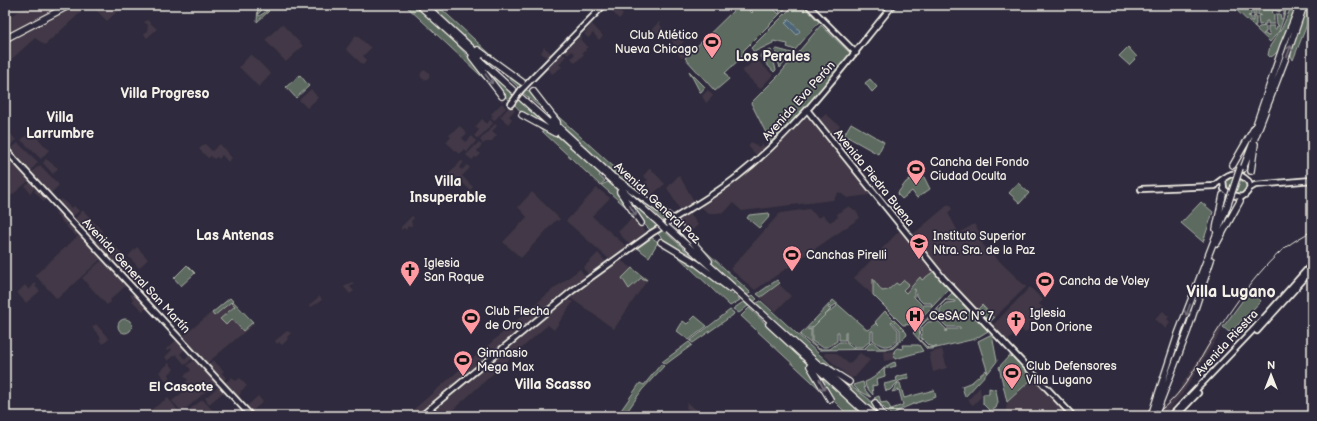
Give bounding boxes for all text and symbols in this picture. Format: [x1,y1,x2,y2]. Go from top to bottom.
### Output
place label: Club Atlético Nueva Chicago [615,28,698,57]
sports icon: Club Atlético Nueva Chicago [701,31,723,59]
one-way arrow [1285,45,1293,57]
district label: Los Perales [736,48,810,65]
street label: Avenida Eva Perón [759,58,839,144]
one-way arrow [485,73,493,84]
district label: Villa Progreso [121,85,209,102]
district label: Villa Larrumbre [26,109,94,142]
street label: Avenida Piedra Buena [830,127,918,230]
place label: Cancha del Fondo Ciudad Oculta [930,155,1029,184]
sports icon: Cancha del Fondo Ciudad Oculta [905,158,927,186]
street label: Avenida General Paz [611,159,703,247]
district label: Villa Insuperable [410,173,486,206]
one-way arrow [630,205,638,217]
street label: Avenida General San Martín [79,215,193,337]
district label: Las Antenas [196,227,274,244]
place label: Instituto Superior Ntra. Sra. de la Paz [933,229,1035,258]
school or university icon: Instituto Superior Ntra. Sra. de la Paz [908,232,930,260]
sports icon: Canchas Pirelli [781,244,803,272]
place label: Canchas Pirelli [806,248,887,263]
place label: Iglesia San Roque [424,256,484,285]
church icon: Iglesia San Roque [399,259,421,287]
sports icon: Cancha de Voley [1034,270,1056,298]
place label: Cancha de Voley [1059,274,1150,289]
district label: Villa Lugano [1186,283,1276,302]
place label: Club Flecha de Oro [485,304,550,333]
one-way arrow [1183,304,1191,316]
hospital icon: CeSAC Nº 7 [904,305,926,333]
place label: Iglesia Don Orione [1030,306,1092,335]
sports icon: Club Flecha de Oro [460,307,482,335]
street label: Avenida Riestra [1192,307,1262,379]
place label: CeSAC Nº 7 [929,309,994,324]
church icon: Iglesia Don Orione [1005,309,1027,337]
place label: Gimnasio Mega Max [477,346,535,375]
sports icon: Gimnasio Mega Max [452,349,474,377]
north arrow [1251,355,1291,395]
place label: Club Defensores Villa Lugano [1026,359,1117,388]
text: N [1267,359,1275,372]
sports icon: Club Defensores Villa Lugano [1001,362,1023,390]
district label: Villa Scasso [515,376,591,393]
district label: El Cascote [149,379,214,395]
one-way arrow [819,379,826,391]

